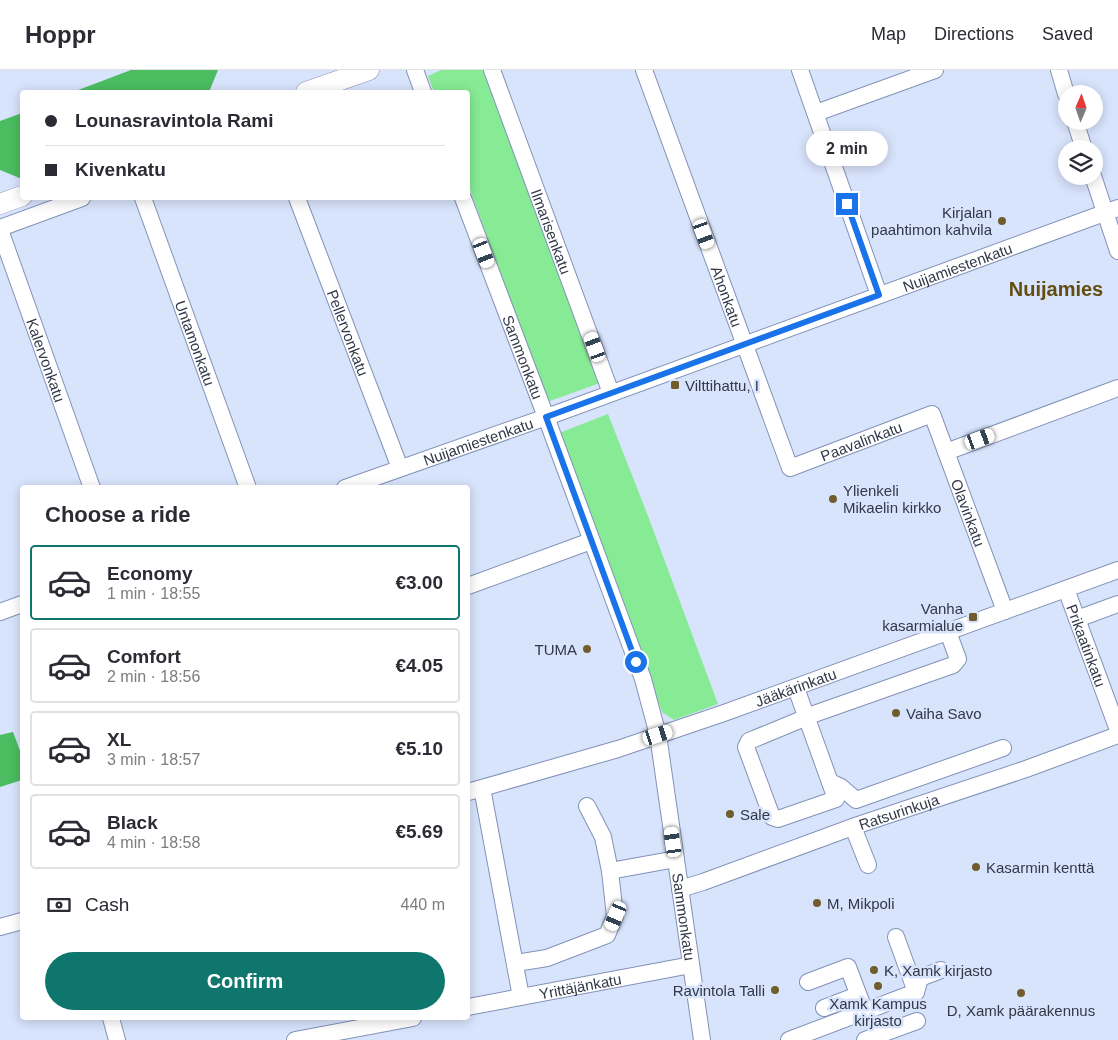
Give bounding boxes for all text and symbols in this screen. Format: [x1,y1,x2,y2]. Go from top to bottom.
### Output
text: Hoppr [25,21,96,48]
text: Map [871,24,906,44]
text: Directions [934,24,1014,44]
text: Saved [1042,24,1093,44]
north arrow [1058,85,1102,130]
map controls [1058,85,1103,185]
text: Lounasravintola Rami [75,110,274,131]
callout: 2 min [806,132,888,166]
text: 2 min [826,140,868,157]
button: layers [1058,140,1103,185]
text: Kivenkatu [75,159,166,180]
street label: Ilmarisenkatu [528,187,575,276]
route end [836,193,858,215]
place label: Kirjalan paahtimon kahvila [871,204,993,238]
marker: Kirjalan paahtimon kahvila [996,215,1008,227]
car [691,217,716,251]
car [471,236,496,270]
street label: Nuijamiestenkatu [900,239,1014,295]
street label: Ahonkatu [708,264,746,329]
district label: Nuijamies [1009,278,1103,300]
street label: Pellervonkatu [324,287,372,378]
street label: Untamonkatu [172,298,219,388]
street label: Sammonkatu [500,313,547,401]
street label: Kalervonkatu [24,316,69,404]
car [582,330,607,364]
place label: Vilttihattu, I [685,377,759,394]
marker: Vilttihattu, I [669,379,681,391]
street label: Nuijamiestenkatu [421,414,535,468]
street label: Paavalinkatu [818,418,904,464]
car [963,427,996,451]
street label: Olavinkatu [948,476,989,549]
place label: Ylienkeli Mikaelin kirkko [843,482,941,516]
marker: Ylienkeli Mikaelin kirkko [827,493,839,505]
text: Choose a ride [45,502,190,527]
icon: car [47,560,92,605]
text: Economy [107,563,193,584]
text: €3.00 [395,572,443,593]
text: 1 min · 18:55 [107,585,200,602]
place label: Vanha kasarmialue [882,600,964,634]
street label: Prikaatinkatu [1064,602,1110,689]
marker: Vanha kasarmialue [967,611,979,623]
place label: TUMA [535,641,577,658]
icon: car [47,643,92,688]
marker: TUMA [581,643,593,655]
text: Comfort [107,646,181,667]
route start [625,651,647,673]
text: €4.05 [395,655,443,676]
street label: Jääkärinkatu [753,665,838,710]
text: 2 min · 18:56 [107,668,200,685]
place label: Vaiha Savo [906,705,982,722]
marker: Vaiha Savo [890,707,902,719]
car [641,723,674,747]
icon: car [47,726,92,771]
text: XL [107,729,131,750]
text: €5.10 [395,738,443,759]
text: 3 min · 18:57 [107,751,200,768]
street label: Ratsurinkuja [856,790,941,833]
place label: Sale [740,806,770,823]
marker: Sale [724,808,736,820]
icon: car [47,809,92,854]
text: Black [107,812,158,833]
text: €5.69 [395,821,443,842]
car [663,826,682,858]
text: 4 min · 18:58 [107,834,200,851]
place label: Kasarmin kenttä [986,859,1095,876]
marker: Kasarmin kenttä [970,861,982,873]
street label: Sammonkatu [669,872,699,962]
icon: cash [45,891,73,919]
text: Cash [85,894,129,915]
place label: M, Mikpoli [827,895,895,912]
text: 440 m [401,896,445,913]
marker: M, Mikpoli [811,897,823,909]
car [603,899,628,933]
button: Confirm [45,952,445,1010]
place label: K, Xamk kirjasto [884,962,992,979]
marker: K, Xamk kirjasto [868,964,880,976]
street label: Yrittäjänkatu [537,970,623,1002]
marker: Xamk Kampus kirjasto [872,980,884,992]
place label: Ravintola Talli [673,982,765,999]
marker: Ravintola Talli [769,984,781,996]
marker: D, Xamk päärakennus [1015,987,1027,999]
place label: Xamk Kampus kirjasto [829,995,927,1029]
place label: D, Xamk päärakennus [947,1002,1095,1019]

